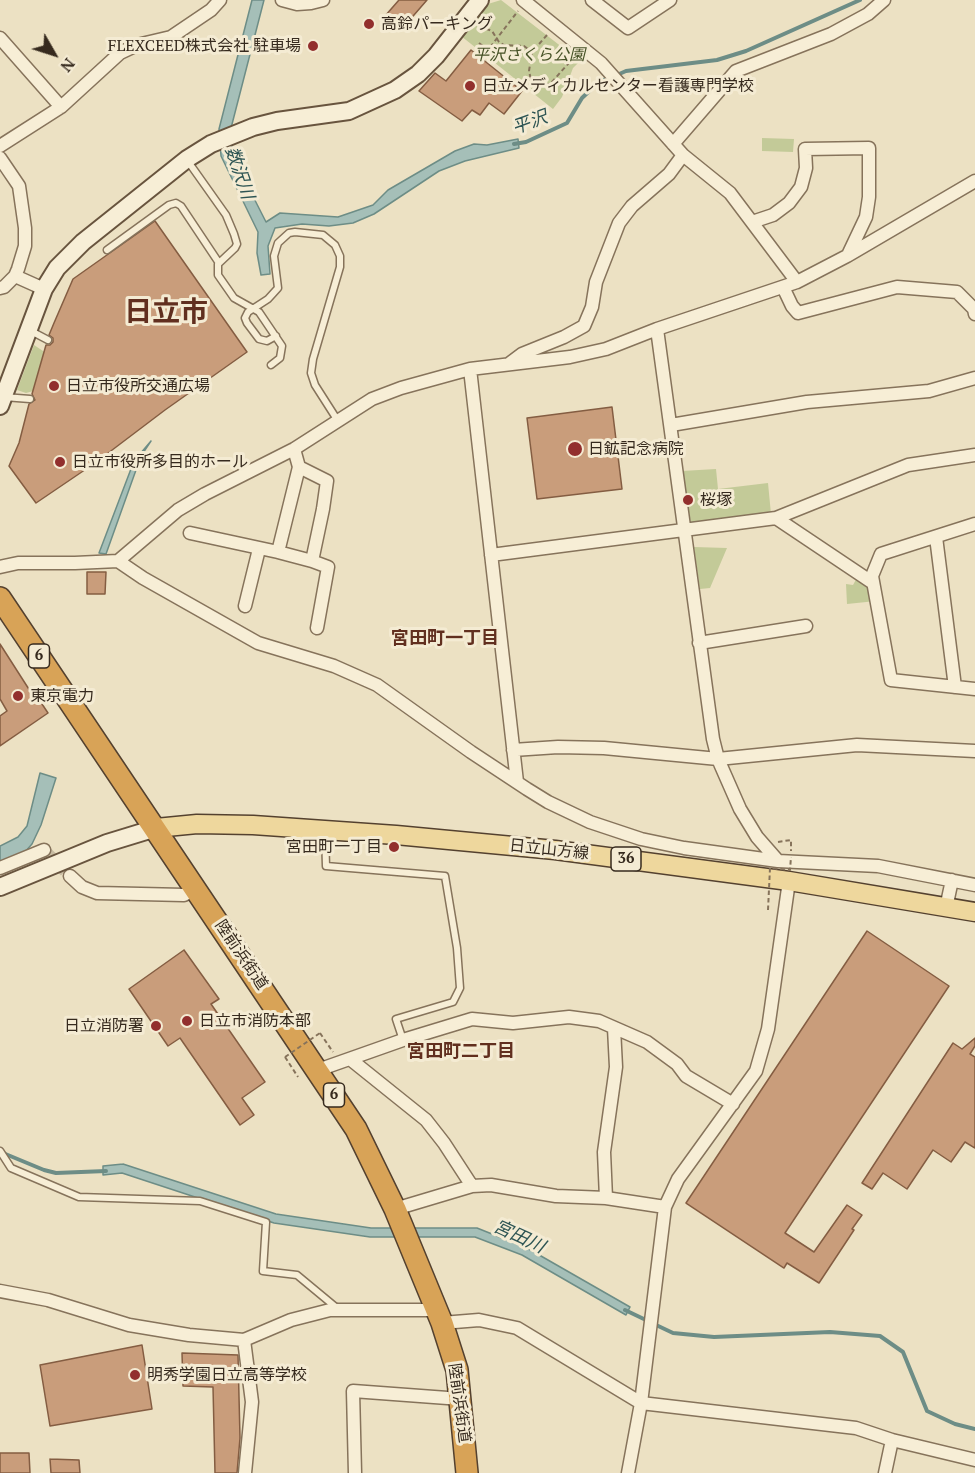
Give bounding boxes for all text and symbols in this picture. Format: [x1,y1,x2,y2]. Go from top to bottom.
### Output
place label: 高鈴パーキング [381,14,493,34]
marker: 高鈴パーキング [362,17,376,31]
north arrow [24,24,84,84]
place label: FLEXCEED株式会社 駐車場 [108,36,301,56]
marker: FLEXCEED株式会社 駐車場 [306,39,320,53]
park label: 平沢さくら公園 [473,45,585,65]
text: N [56,54,80,77]
place label: 日立メディカルセンター看護専門学校 [482,76,754,96]
marker: 日立メディカルセンター看護専門学校 [463,79,477,93]
water label: 平沢 [509,107,551,139]
water label: 数沢川 [220,144,258,202]
district label: 日立市 [124,296,208,330]
place label: 日立市役所交通広場 [66,376,210,396]
marker: 日立市役所交通広場 [47,379,61,393]
place label: 日鉱記念病院 [588,439,684,459]
marker: 日鉱記念病院 [566,440,584,458]
place label: 日立市役所多目的ホール [72,452,248,472]
marker: 日立市役所多目的ホール [53,455,67,469]
place label: 桜塚 [700,490,732,510]
marker: 桜塚 [681,493,695,507]
district label: 宮田町一丁目 [391,628,499,650]
road number: 6 [28,644,50,668]
place label: 東京電力 [30,686,94,706]
marker: 東京電力 [11,689,25,703]
street label: 日立山方線 [508,836,590,864]
place label: 宮田町一丁目 [286,837,382,857]
marker: 宮田町一丁目 [387,840,401,854]
road number: 36 [611,847,641,871]
street label: 陸前浜街道 [211,916,271,994]
place label: 日立市消防本部 [199,1011,311,1031]
marker: 日立市消防本部 [180,1014,194,1028]
place label: 日立消防署 [64,1016,144,1036]
marker: 日立消防署 [149,1019,163,1033]
district label: 宮田町二丁目 [407,1041,515,1063]
road number: 6 [324,1083,344,1107]
water label: 宮田川 [490,1216,548,1258]
street label: 陸前浜街道 [444,1362,474,1444]
place label: 明秀学園日立高等学校 [147,1365,307,1385]
marker: 明秀学園日立高等学校 [128,1368,142,1382]

